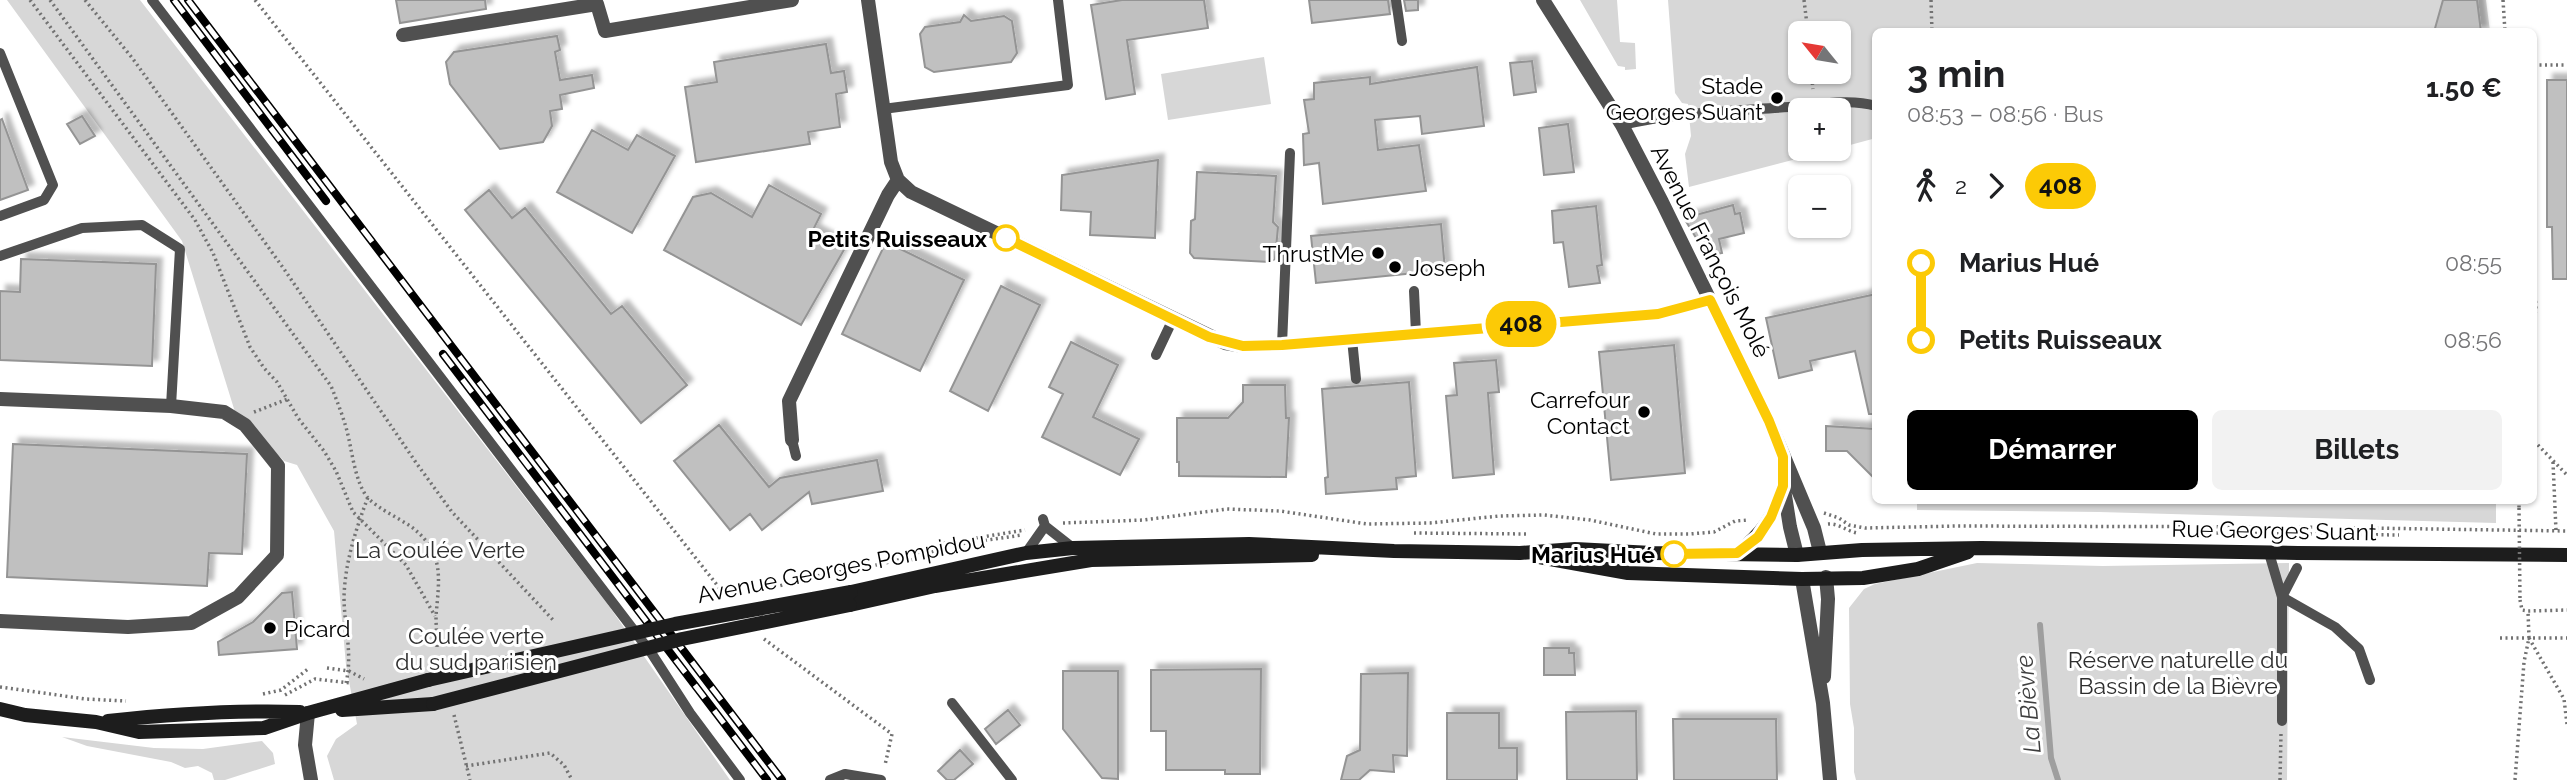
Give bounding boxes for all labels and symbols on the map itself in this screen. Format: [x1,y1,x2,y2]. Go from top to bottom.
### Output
north arrow [1788,21,1852,84]
place label: Stade Georges Suant [1606,72,1763,125]
marker: Stade Georges Suant [1769,90,1785,106]
street label: Avenue François Molé [1646,140,1776,362]
place label: Petits Ruisseaux [808,225,988,252]
marker: Petits Ruisseaux [993,225,1019,251]
place label: ThrustMe [1263,240,1364,267]
marker: ThrustMe [1370,245,1386,261]
place label: Joseph [1409,254,1486,281]
marker: Joseph [1387,259,1403,275]
line badge: 408 [1481,301,1561,347]
place label: Carrefour Contact [1530,386,1630,439]
marker: Carrefour Contact [1636,404,1652,420]
street label: Rue Georges Suant [2171,515,2377,545]
street label: Avenue Georges Pompidou [695,526,987,608]
park label: La Coulée Verte [355,536,525,563]
place label: Marius Hué [1531,541,1655,568]
marker: Marius Hué [1661,541,1687,567]
place label: Picard [284,615,351,642]
marker: Picard [262,620,278,636]
park label: Coulée verte du sud parisien [395,622,557,675]
park label: Réserve naturelle du Bassin de la Bièvre [2068,646,2288,699]
water label: La Bièvre [2009,653,2047,754]

